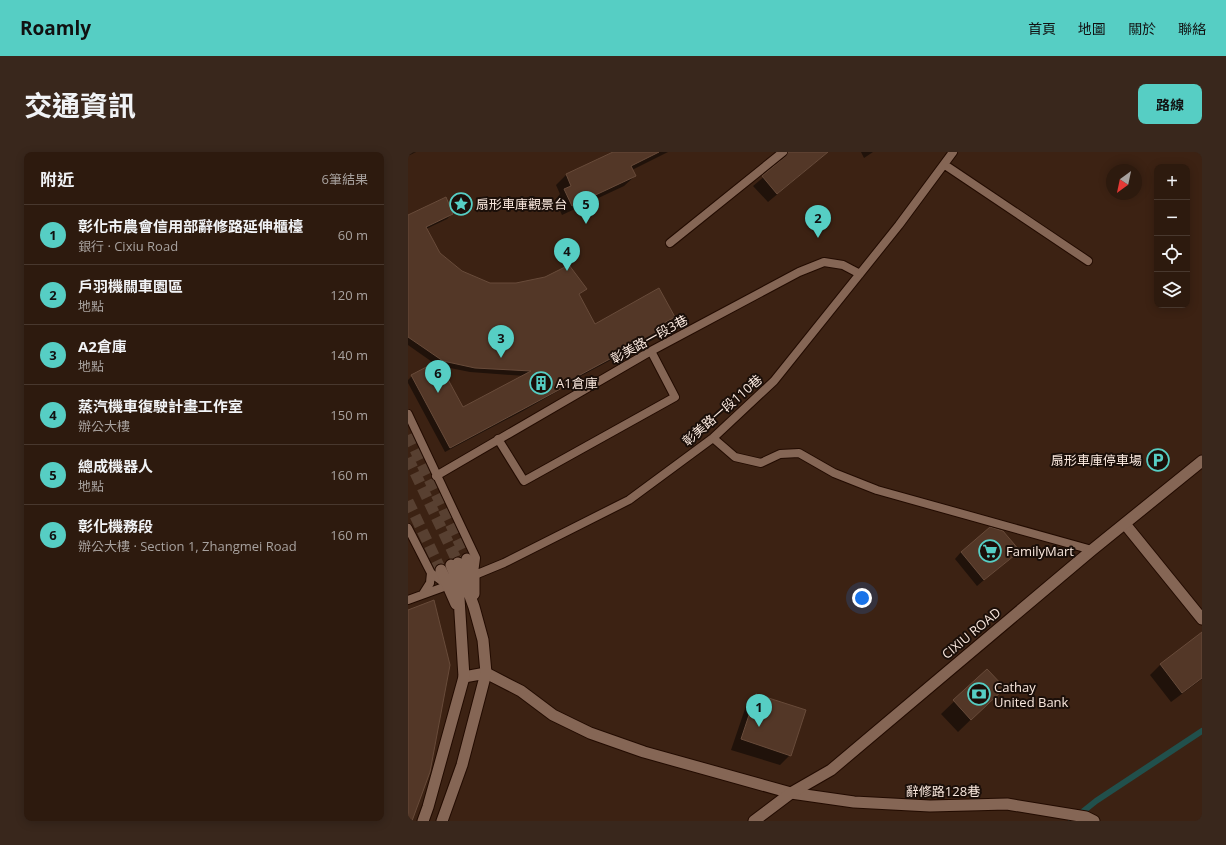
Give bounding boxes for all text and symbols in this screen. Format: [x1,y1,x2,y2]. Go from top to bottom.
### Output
text: Roamly [20,15,91,41]
text: 首頁 [1028,19,1056,38]
text: 地圖 [1078,19,1106,38]
text: 關於 [1128,19,1156,38]
text: 聯絡 [1178,19,1206,38]
button: 路線 [1138,84,1202,124]
text: 交通資訊 [24,86,136,124]
north arrow [1106,164,1142,200]
map controls [1154,164,1190,308]
button: + [1154,164,1190,200]
text: 附近 [40,168,74,191]
text: 6筆結果 [322,170,368,188]
place icon: 扇形車庫觀景台 [448,191,474,217]
pin: 5 [573,191,599,224]
place label: 扇形車庫觀景台 [476,195,567,213]
button: − [1154,200,1190,236]
pin: 2 [805,205,831,238]
text: 彰化市農會信用部辭修路延伸櫃檯 [78,216,303,236]
text: 1 [49,226,57,244]
text: 60 m [338,226,368,244]
button: locate [1154,236,1190,272]
text: 銀行 · Cixiu Road [78,237,178,255]
pin: 4 [554,238,580,271]
button: layers [1154,272,1190,308]
text: 戶羽機關車園區 [78,276,183,296]
text: 2 [49,286,57,304]
text: 120 m [330,286,368,304]
text: 地點 [78,297,104,315]
street label: 彰美路一段3巷 [607,310,691,368]
pin: 3 [488,325,514,358]
text: A2倉庫 [78,336,127,356]
text: 3 [49,346,57,364]
text: 140 m [330,346,368,364]
text: 地點 [78,357,104,375]
pin: 6 [425,360,451,393]
building icon: A1倉庫 [528,370,554,396]
street label: 彰美路一段110巷 [678,370,766,450]
place label: A1倉庫 [556,374,598,392]
text: 蒸汽機車復駛計畫工作室 [78,396,243,416]
text: 4 [49,406,57,424]
text: 150 m [330,406,368,424]
text: 辦公大樓 [78,417,130,435]
parking icon: 扇形車庫停車場 [1145,447,1171,473]
place label: 扇形車庫停車場 [1051,451,1142,469]
text: 總成機器人 [78,456,153,476]
text: 5 [49,466,57,484]
text: 160 m [330,466,368,484]
text: 地點 [78,477,104,495]
text: 彰化機務段 [78,516,153,536]
text: 6 [49,526,57,544]
text: 160 m [330,526,368,544]
text: 辦公大樓 · Section 1, Zhangmei Road [78,537,297,555]
supermarket icon: FamilyMart [977,538,1003,564]
place label: FamilyMart [1006,542,1074,560]
your location [852,588,872,608]
street label: CIXIU ROAD [938,603,1004,663]
place label: Cathay United Bank [994,678,1069,711]
bank icon: Cathay United Bank [966,681,992,707]
pin: 1 [746,694,772,727]
street label: 辭修路128巷 [906,782,980,800]

